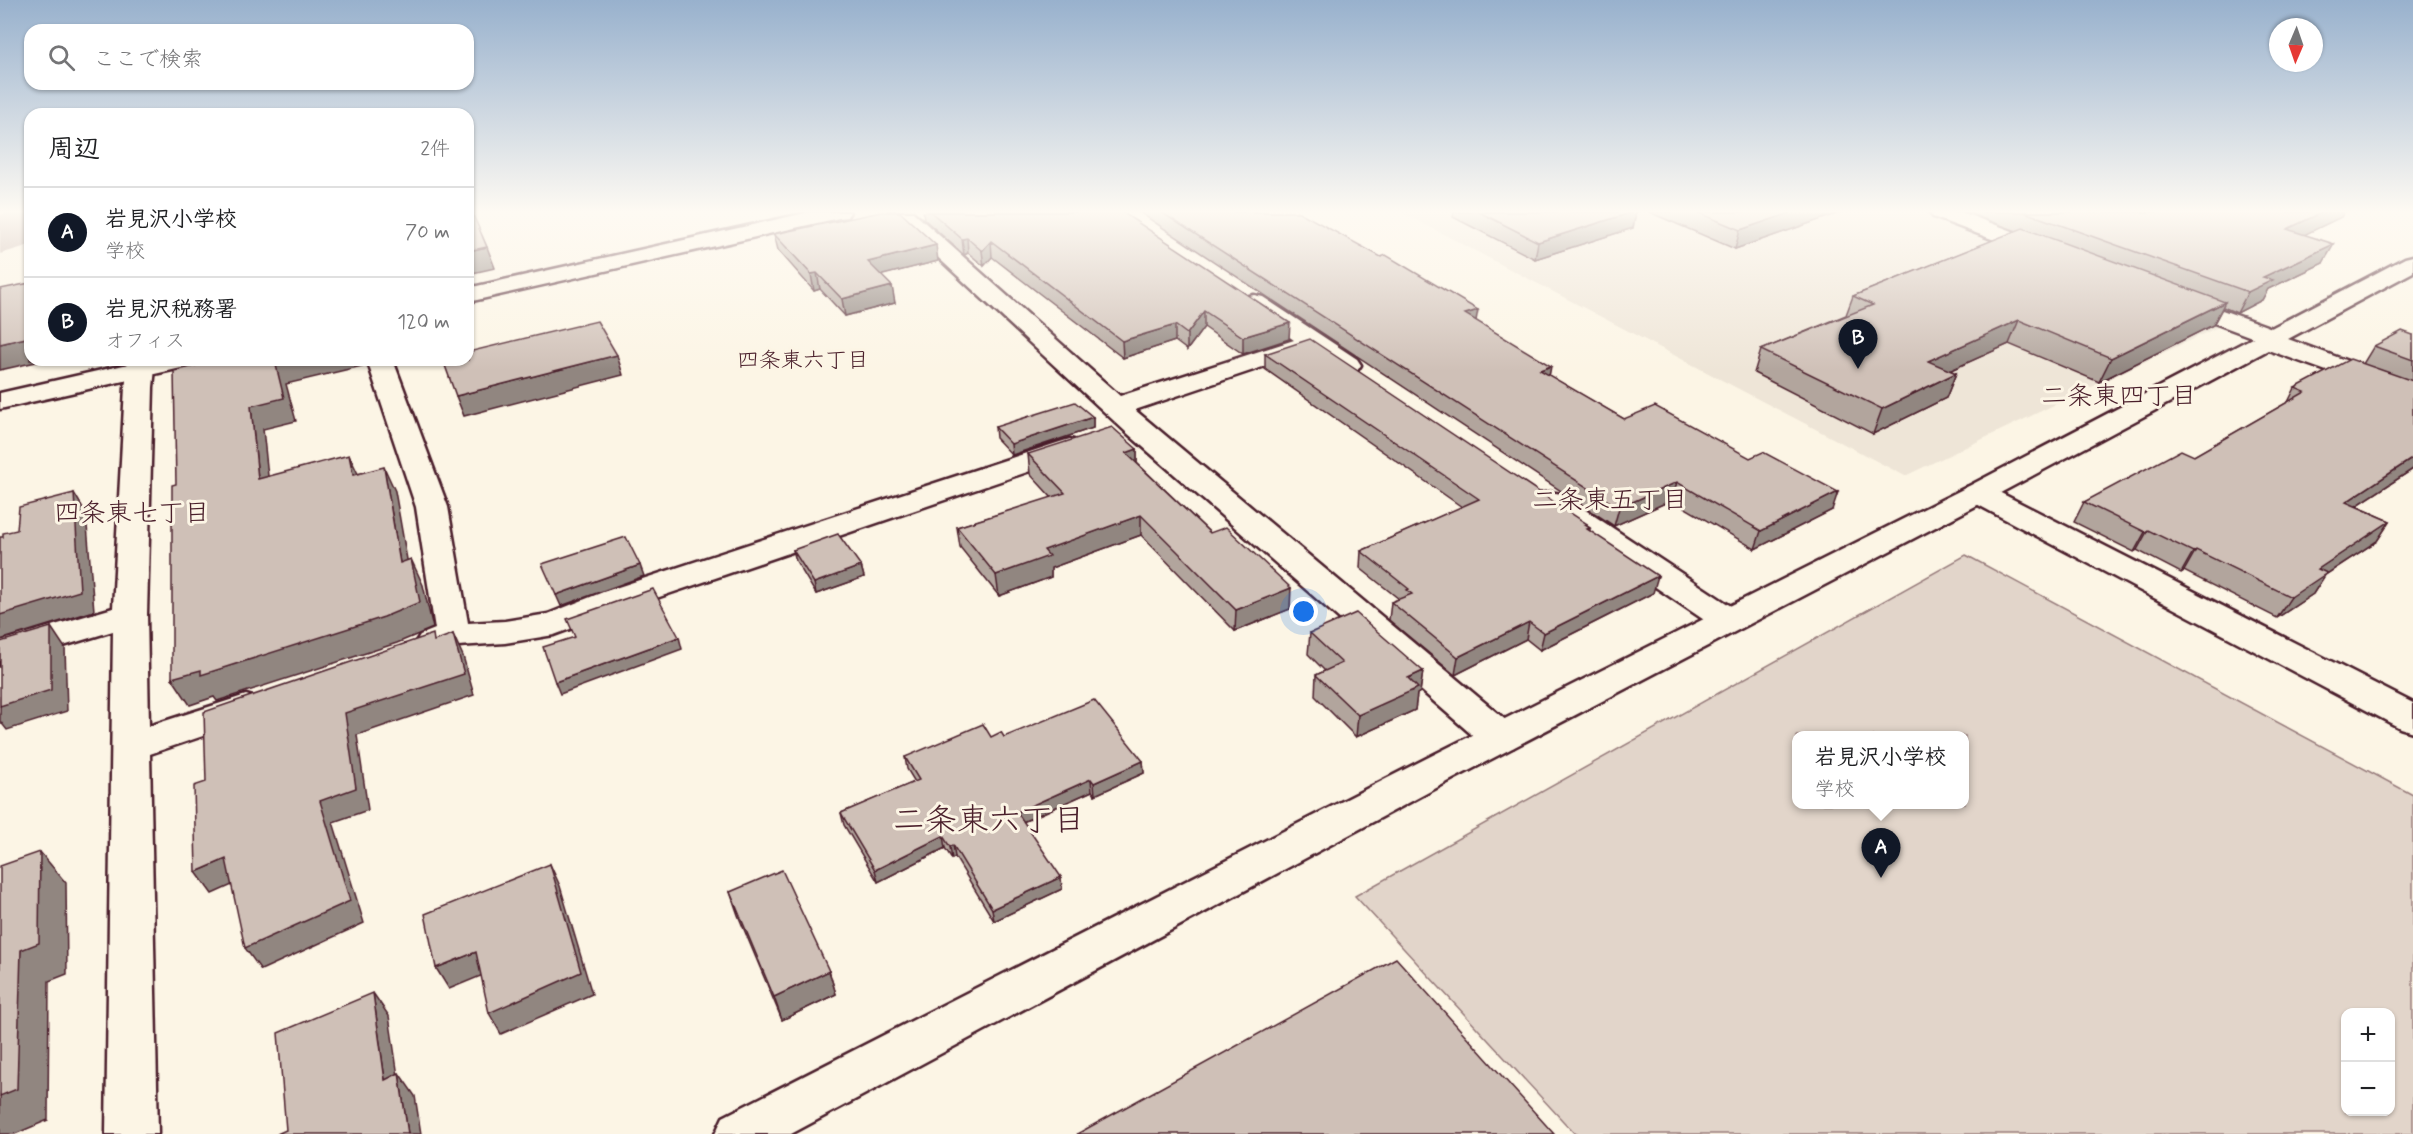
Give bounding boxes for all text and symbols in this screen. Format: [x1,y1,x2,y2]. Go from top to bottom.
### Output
north arrow [2269,18,2323,72]
search box [24,24,474,90]
icon: search [45,41,78,74]
text: ここで検索 [93,46,203,74]
text: 周辺 [48,133,100,167]
text: 2件 [420,136,450,163]
text: 岩見沢小学校 [105,206,237,234]
text: A [61,219,74,246]
text: 70 m [405,219,450,246]
text: 学校 [105,238,145,265]
text: 岩見沢税務署 [105,296,237,324]
text: B [61,309,74,336]
text: 120 m [397,309,450,336]
pin: B [1838,320,1878,369]
text: オフィス [105,328,185,355]
district label: 四条東六丁目 [737,347,869,375]
district label: 二条東四丁目 [2041,380,2197,414]
district label: 二条東五丁目 [1532,484,1688,518]
district label: 四条東七丁目 [54,497,210,531]
your location [1289,597,1318,626]
popup [1792,731,1969,809]
text: 岩見沢小学校 [1814,744,1947,772]
text: 学校 [1814,776,1854,803]
district label: 二条東六丁目 [893,800,1085,842]
pin: A [1862,828,1900,878]
map controls [2341,1008,2395,1116]
button: + [2341,1008,2395,1062]
button: − [2341,1062,2395,1116]

